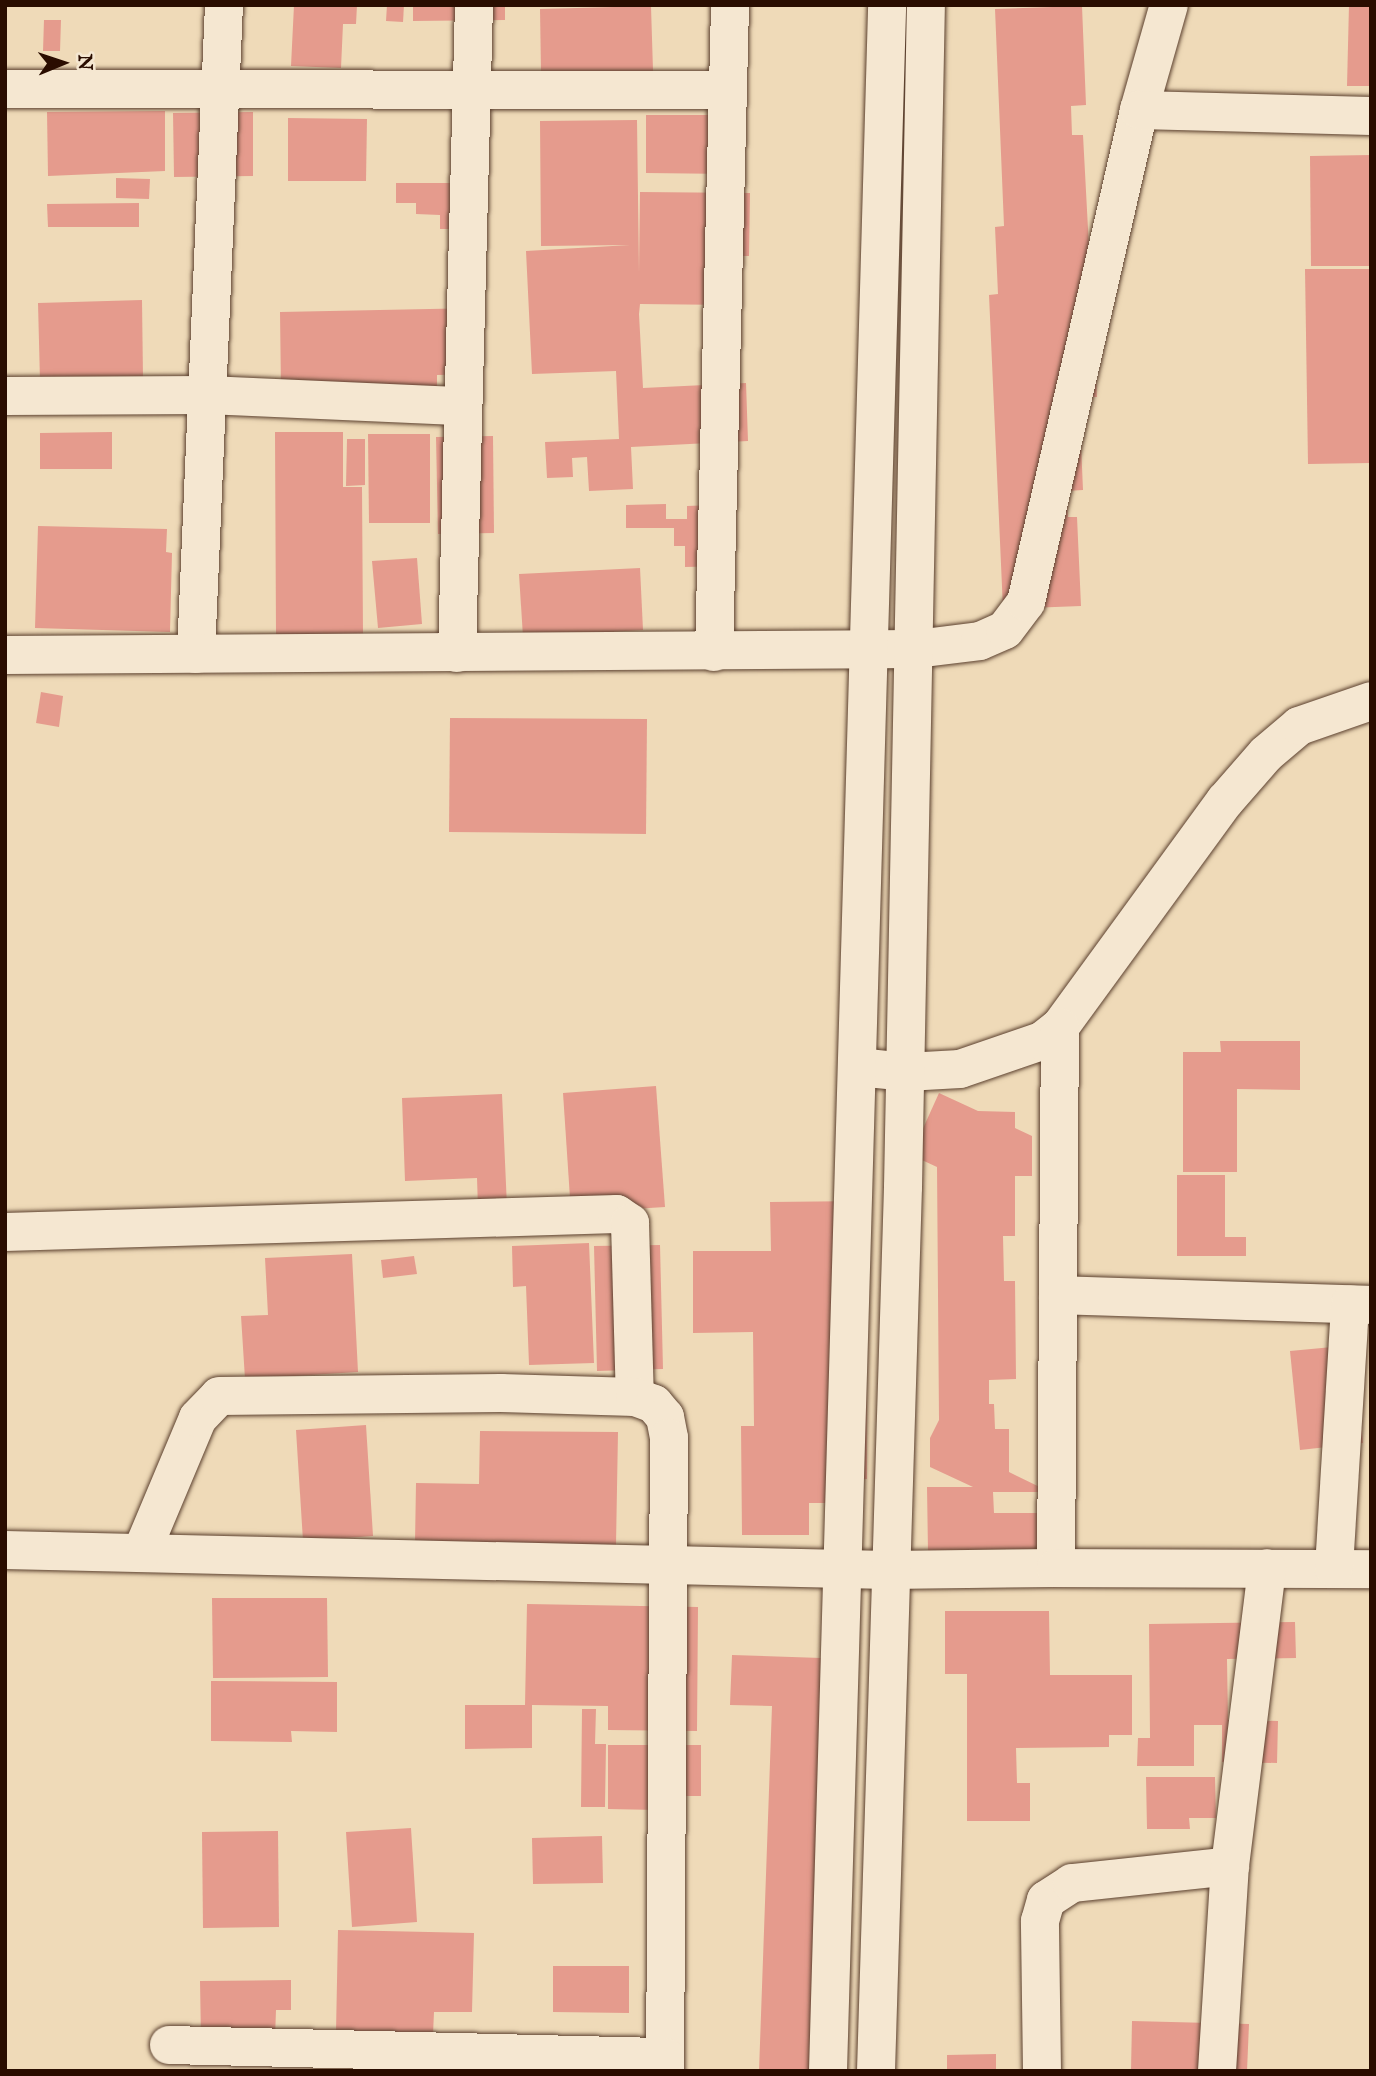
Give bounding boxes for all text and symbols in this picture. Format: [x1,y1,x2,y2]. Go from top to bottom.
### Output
north arrow [28,28,98,98]
text: N [72,54,96,71]

